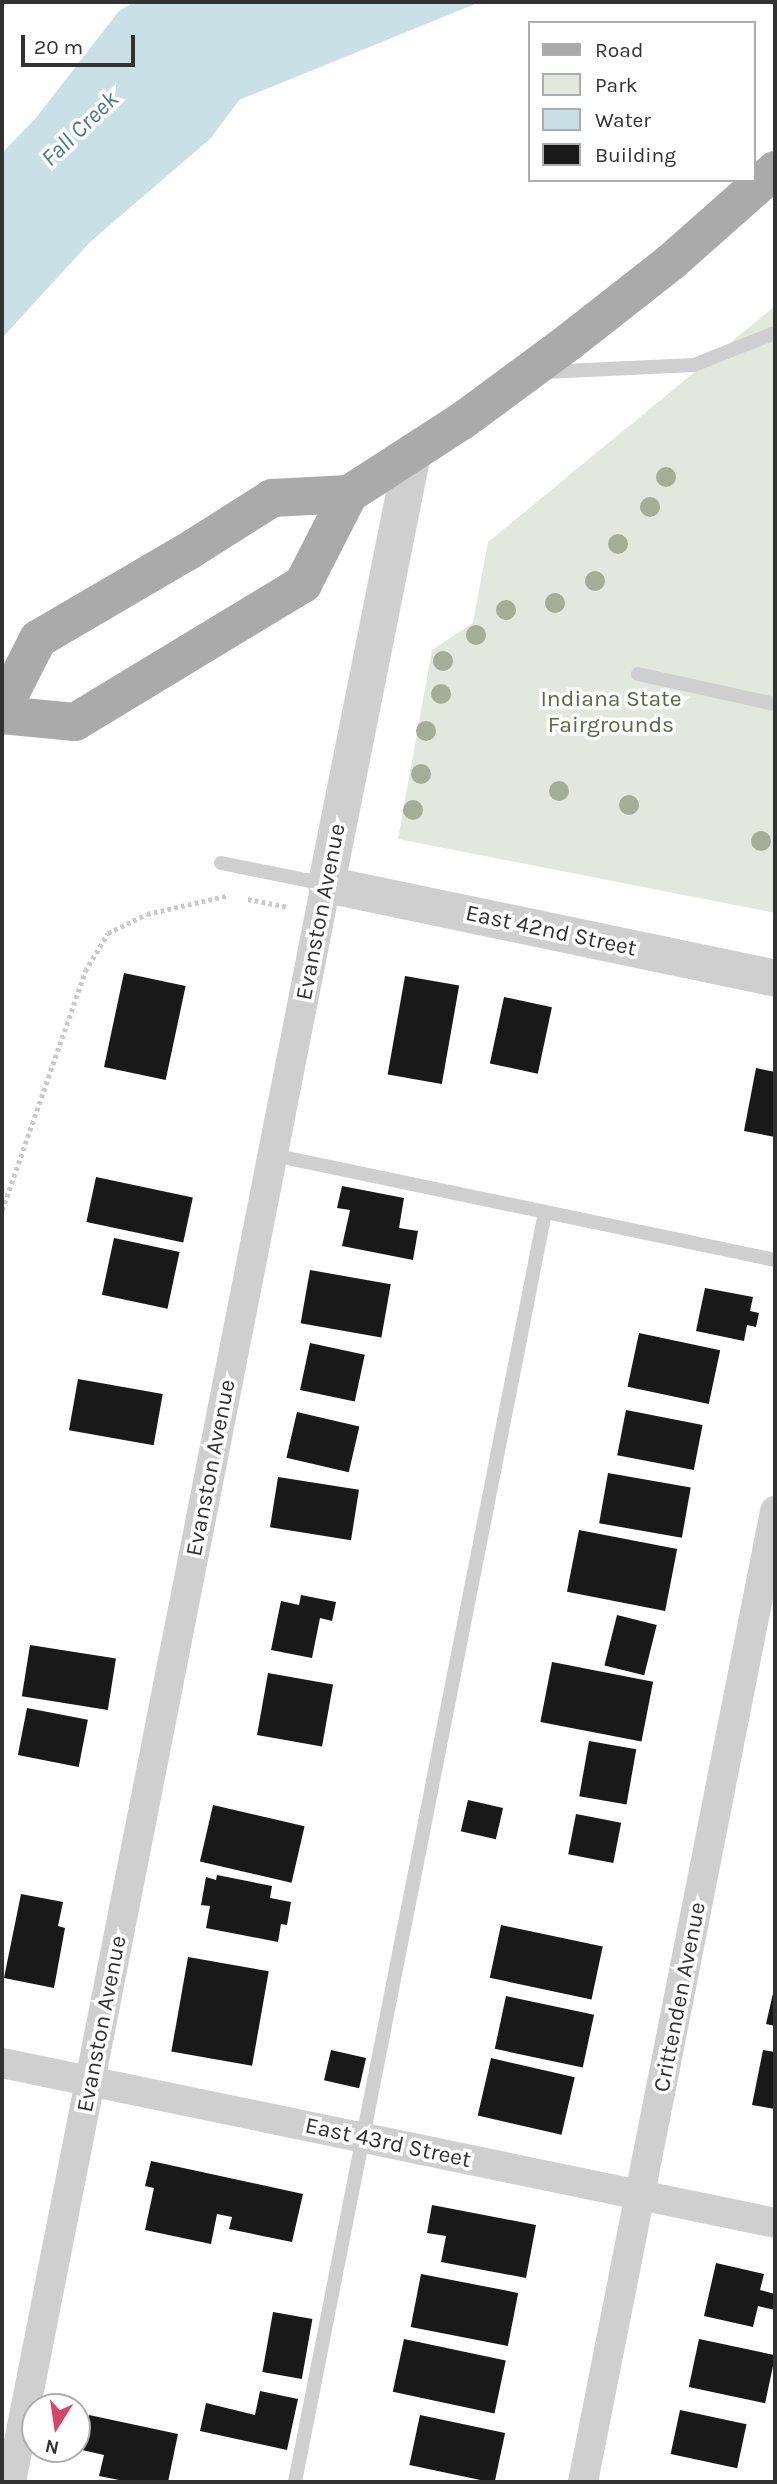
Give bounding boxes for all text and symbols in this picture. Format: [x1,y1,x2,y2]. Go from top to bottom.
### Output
scale bar [24,21,138,65]
legend [528,21,756,182]
text: 20 m [34,35,83,59]
text: Road [595,38,643,62]
text: Park [595,73,638,97]
water label: Fall Creek [35,85,125,173]
text: Water [595,108,651,132]
text: Building [595,143,676,167]
park label: Indiana State Fairgrounds [540,685,682,739]
street label: Evanston Avenue [290,821,352,1003]
street label: East 42nd Street [463,899,639,963]
street label: Evanston Avenue [180,1377,242,1559]
street label: Crittenden Avenue [648,1900,712,2094]
street label: Evanston Avenue [71,1933,133,2115]
street label: East 43rd Street [303,2112,473,2174]
north arrow [21,2393,91,2463]
text: N [43,2434,61,2459]

